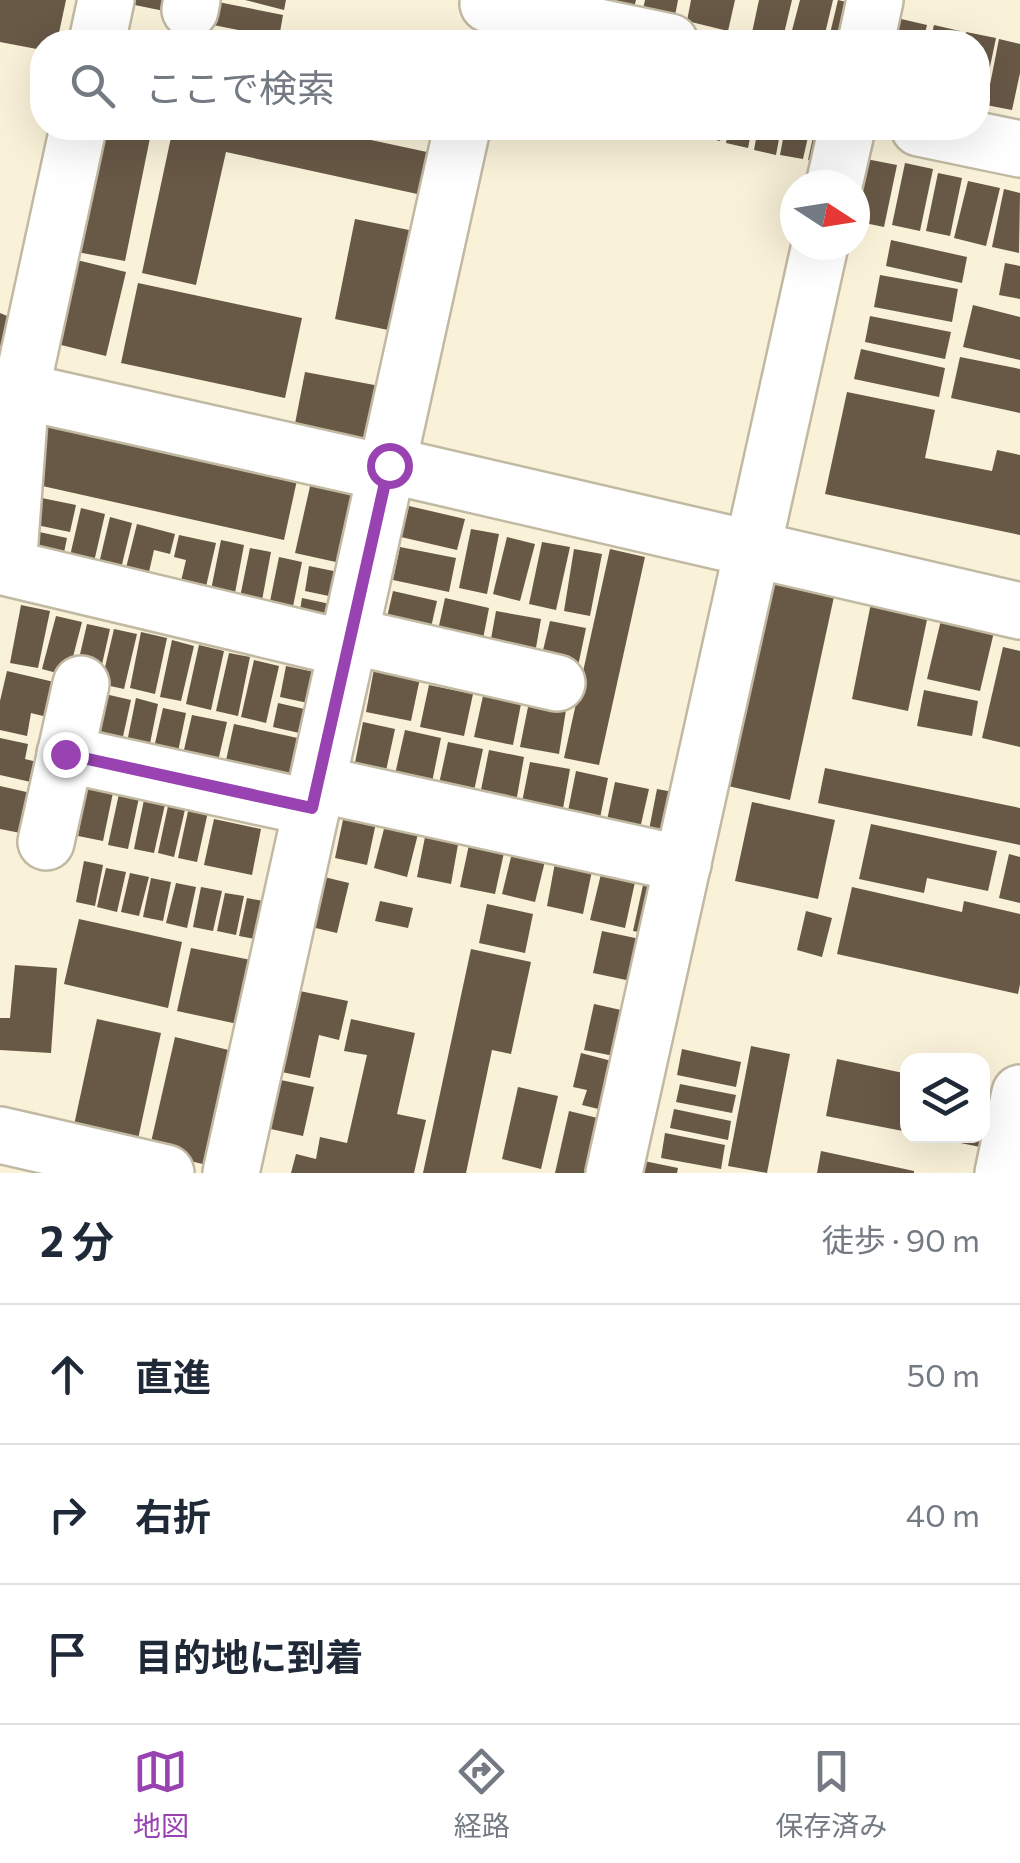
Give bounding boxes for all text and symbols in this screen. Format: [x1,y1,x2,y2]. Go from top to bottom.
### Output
search box [30,30,990,140]
icon: search [65,58,120,113]
text: ここで検索 [145,63,335,110]
north arrow [780,170,870,260]
route start [367,443,413,489]
route end [43,732,89,778]
map controls [900,1053,990,1143]
button: layers [900,1053,990,1143]
text: 2 分 [40,1214,114,1266]
text: 徒歩 · 90 m [822,1219,980,1259]
icon: ahead [40,1347,95,1402]
text: 直進 [135,1352,211,1399]
text: 50 m [907,1354,980,1394]
icon: right [40,1487,95,1542]
text: 右折 [135,1492,211,1539]
text: 40 m [906,1494,980,1534]
icon: arrive [40,1627,95,1682]
text: 目的地に到着 [135,1632,363,1679]
tab: 地図 [133,1744,189,1844]
tab: 経路 [454,1744,510,1844]
tab: 保存済み [775,1744,887,1844]

